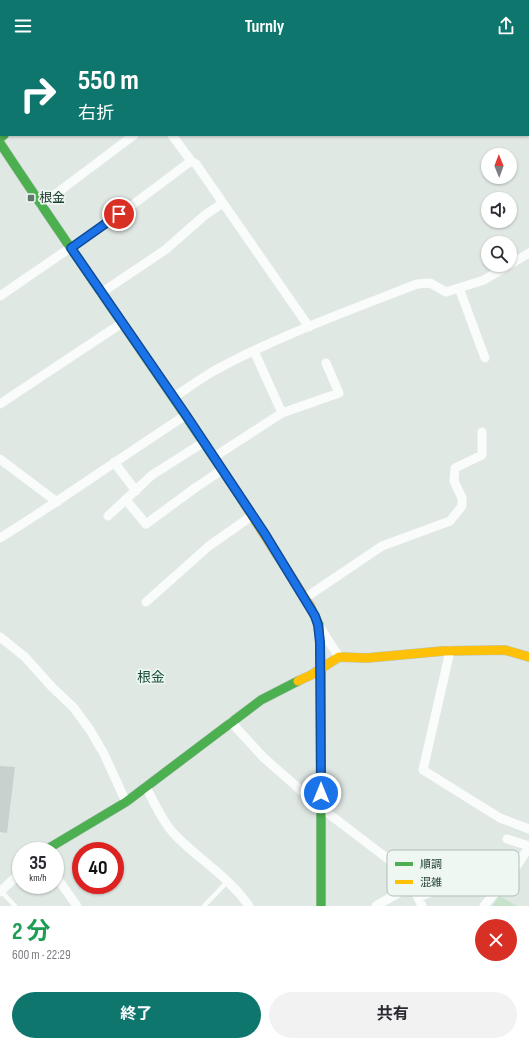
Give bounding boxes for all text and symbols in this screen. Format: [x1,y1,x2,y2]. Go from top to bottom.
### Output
icon: menu [12,15,34,37]
icon: share [495,15,517,37]
text: Turnly [245,16,284,37]
text: 550 m [78,64,139,97]
icon: right [12,68,64,120]
text: 右折 [78,103,114,124]
north arrow [481,148,517,184]
map controls [481,148,517,272]
place label: 根金 [39,190,65,206]
button: sound [481,192,517,228]
marker: 根金 [26,193,36,203]
pin [102,197,136,231]
icon: arrive [108,203,130,225]
button: search [481,236,517,272]
district label: 根金 [137,669,165,686]
position arrow [300,772,342,814]
speed limit sign: 40 [72,842,124,894]
legend [387,850,519,896]
text: 35 [29,851,47,875]
text: 順調 [420,858,442,871]
text: km/h [29,872,47,884]
text: 混雑 [420,876,442,889]
text: 2 分 [12,917,50,946]
button: close [475,919,517,961]
text: 600 m · 22:29 [12,947,71,963]
button: 終了 [12,992,261,1038]
button: 共有 [269,992,517,1038]

